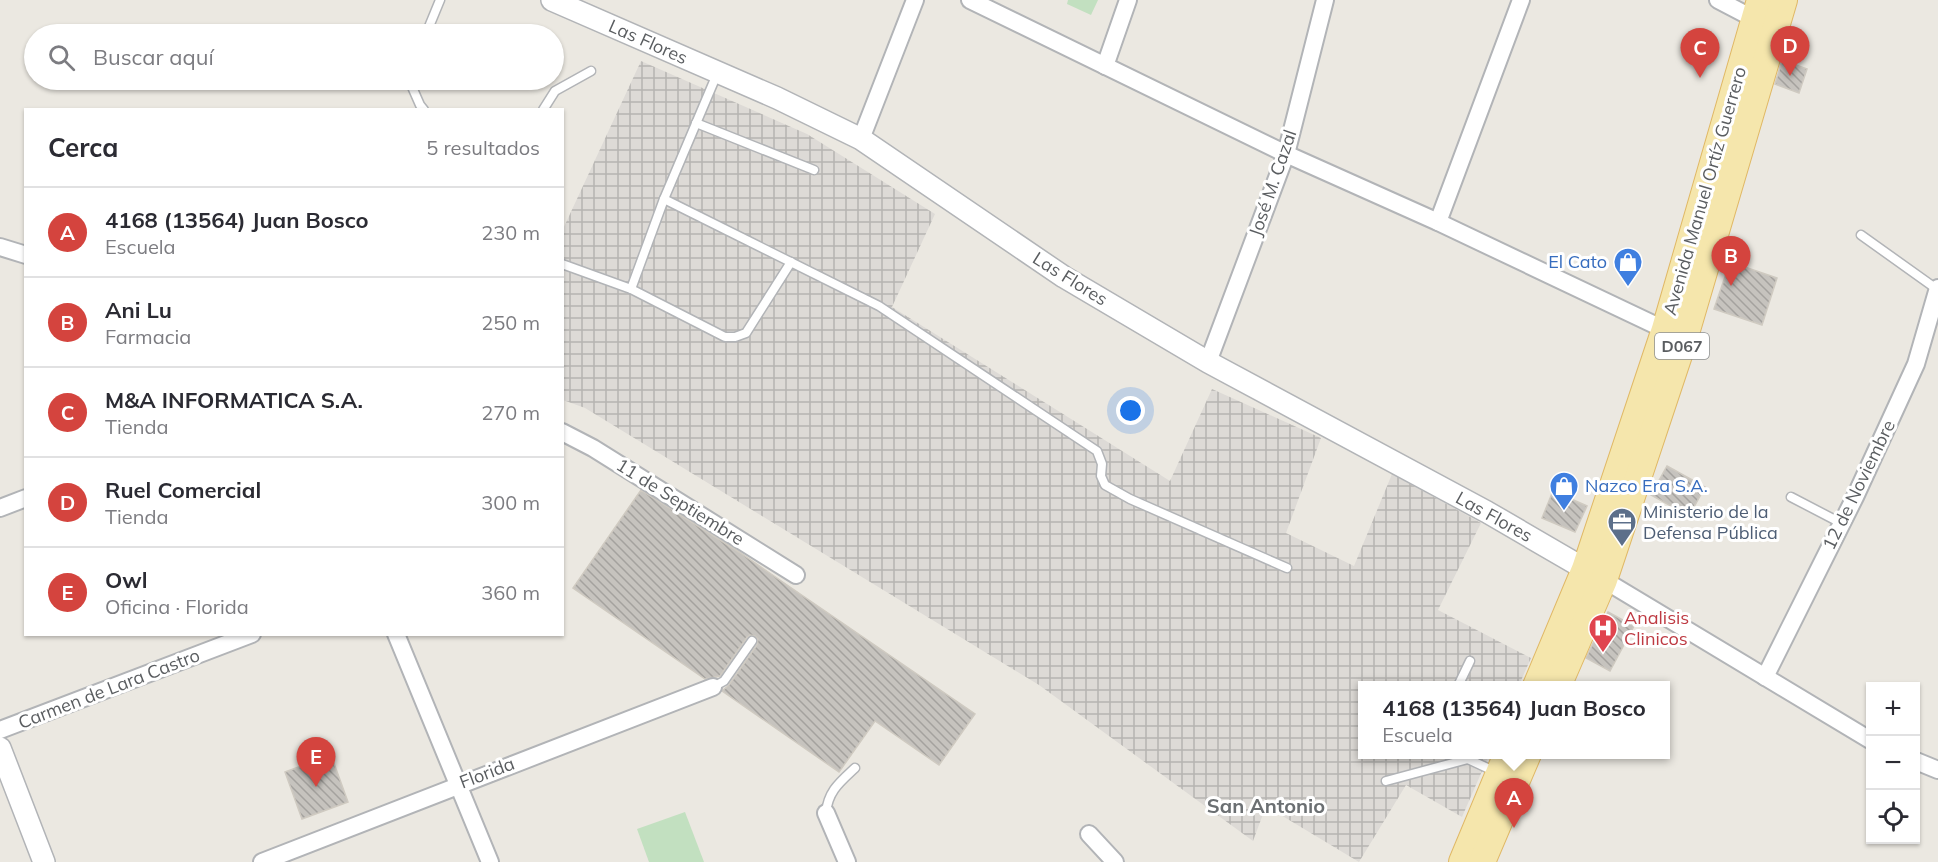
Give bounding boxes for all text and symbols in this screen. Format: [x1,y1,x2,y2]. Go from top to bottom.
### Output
street label: Las Flores [605,14,691,69]
search box [24,24,564,90]
pin: D [1770,26,1810,76]
pin: C [1680,28,1720,78]
icon: search [45,41,78,74]
text: Buscar aquí [93,43,214,71]
street label: Avenida Manuel Ortíz Guerrero [1658,64,1751,318]
street label: José M. Cazal [1244,127,1301,239]
text: Cerca [48,131,118,164]
text: 5 resultados [426,135,540,160]
text: 4168 (13564) Juan Bosco [105,206,369,234]
text: A [60,220,75,245]
text: 230 m [481,220,540,245]
text: Escuela [105,234,176,259]
pin: B [1712,236,1750,286]
shop icon: El Cato [1612,246,1644,288]
street label: Las Flores [1029,247,1112,311]
place label: El Cato [1548,250,1607,273]
text: Ani Lu [105,296,172,324]
text: B [61,310,74,335]
text: 250 m [481,310,540,335]
text: Farmacia [105,324,191,349]
road number: D067 [1655,333,1709,359]
text: M&A INFORMATICA S.A. [105,386,363,414]
your location [1116,396,1145,425]
text: C [61,400,74,425]
text: 270 m [481,400,540,425]
text: Tienda [105,414,168,439]
street label: 12 de Noviembre [1817,416,1900,553]
street label: 11 de Septiembre [612,453,748,550]
shop icon: Nazco Era S.A. [1548,470,1580,512]
place label: Nazco Era S.A. [1585,474,1708,497]
text: Ruel Comercial [105,476,261,504]
street label: Las Flores [1452,486,1537,547]
text: D [60,490,75,515]
text: 300 m [481,490,540,515]
place label: Ministerio de la Defensa Pública [1643,500,1778,544]
text: Tienda [105,504,168,529]
office icon: Ministerio de la Defensa Pública [1606,506,1638,548]
text: Owl [105,566,147,594]
text: E [62,580,73,605]
text: 360 m [481,580,540,605]
text: Oficina · Florida [105,594,249,619]
place label: Analisis Clinicos [1624,606,1689,650]
hospital icon: Analisis Clinicos [1587,612,1619,654]
street label: Carmen de Lara Castro [15,643,203,734]
popup [1358,681,1670,759]
map controls [1866,682,1920,844]
button: + [1866,682,1920,736]
text: 4168 (13564) Juan Bosco [1382,694,1646,722]
text: Escuela [1382,722,1453,747]
button: − [1866,736,1920,790]
pin: E [296,738,336,787]
street label: Florida [456,752,518,794]
pin: A [1494,778,1534,828]
button: locate [1866,790,1920,844]
district label: San Antonio [1207,793,1325,818]

